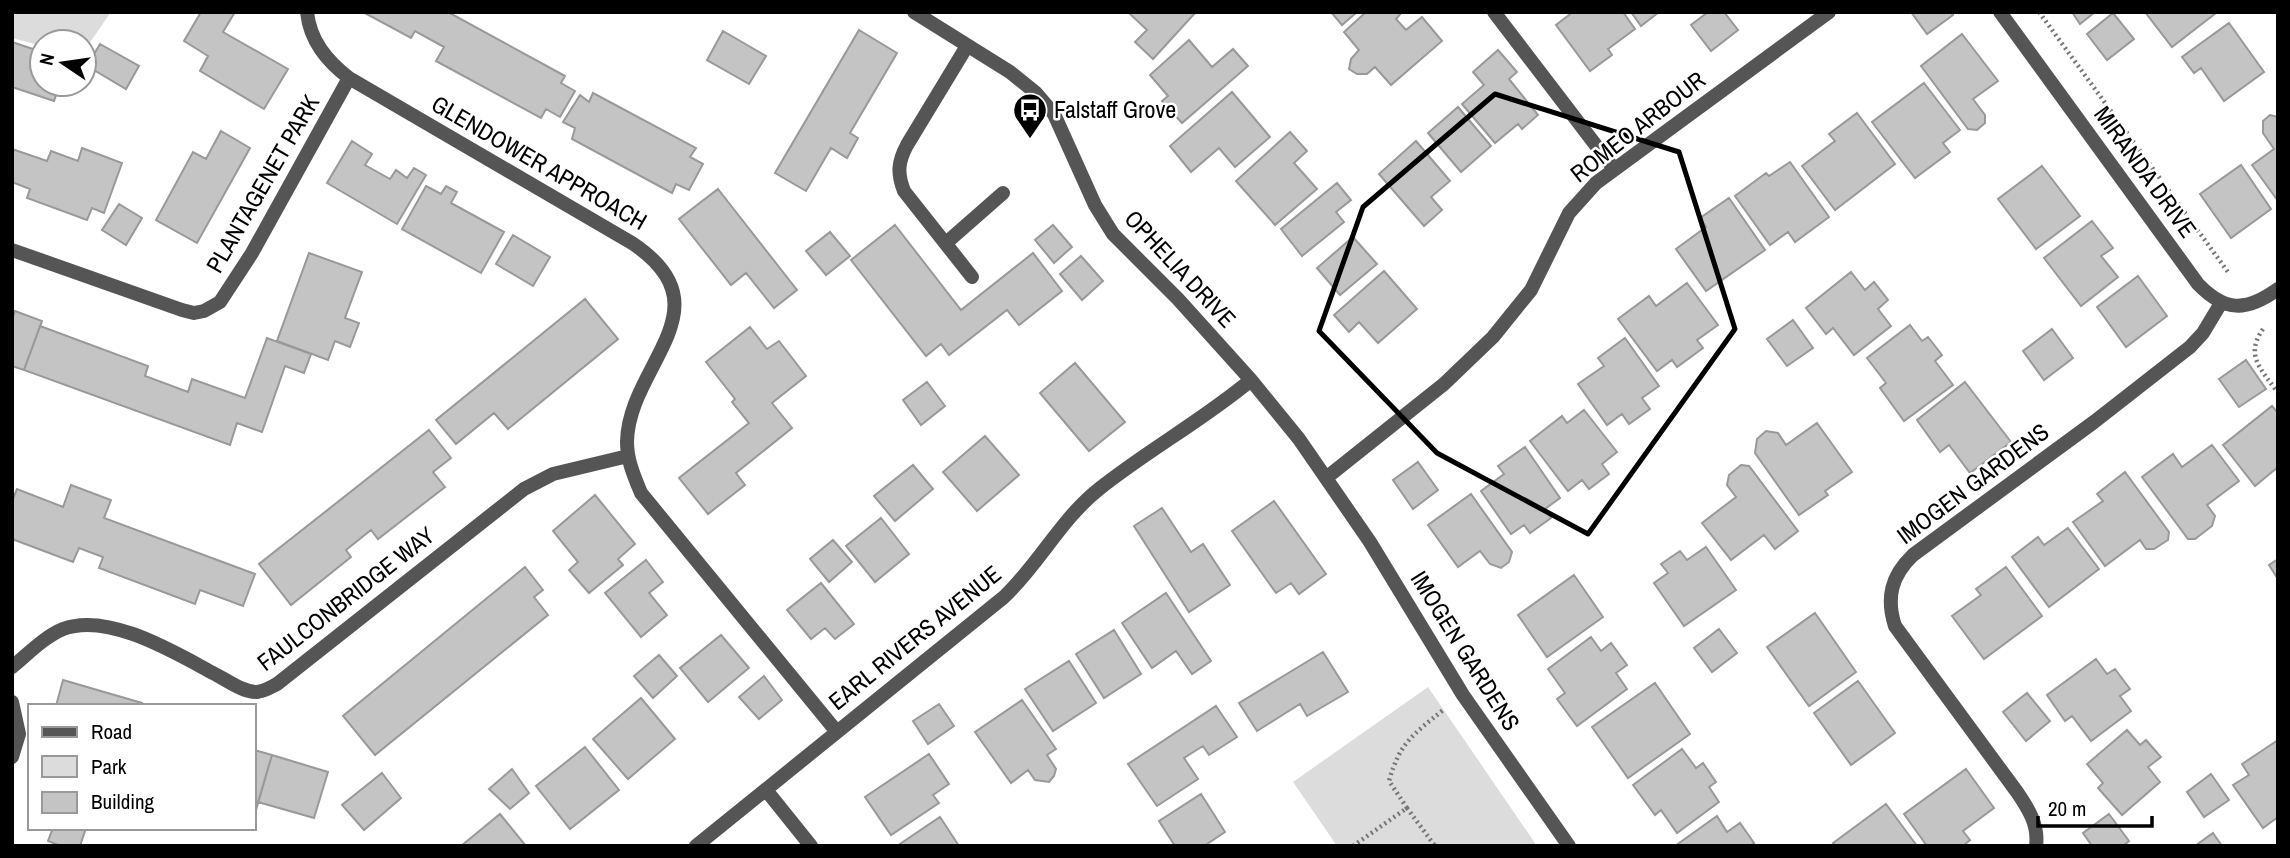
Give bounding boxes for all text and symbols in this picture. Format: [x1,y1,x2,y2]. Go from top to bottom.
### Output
north arrow [28,28,98,98]
text: N [33,51,60,68]
street label: ROMEO ARBOUR [1563,63,1711,189]
street label: GLENDOWER APPROACH [426,87,653,237]
street label: PLANTAGENET PARK [198,89,326,278]
bus stop icon: Falstaff Grove [1011,91,1049,140]
place label: Falstaff Grove [1054,93,1176,125]
street label: MIRANDA DRIVE [2087,99,2204,244]
street label: OPHELIA DRIVE [1118,203,1244,334]
street label: IMOGEN GARDENS [1890,415,2055,551]
street label: FAULCONBRIDGE WAY [250,519,441,677]
street label: EARL RIVERS AVENUE [821,558,1007,717]
street label: IMOGEN GARDENS [1404,565,1528,736]
legend [28,704,256,830]
text: Road [91,717,132,746]
text: Park [91,752,127,781]
scale bar [2038,784,2152,828]
text: Building [91,787,155,816]
text: 20 m [2048,794,2086,823]

